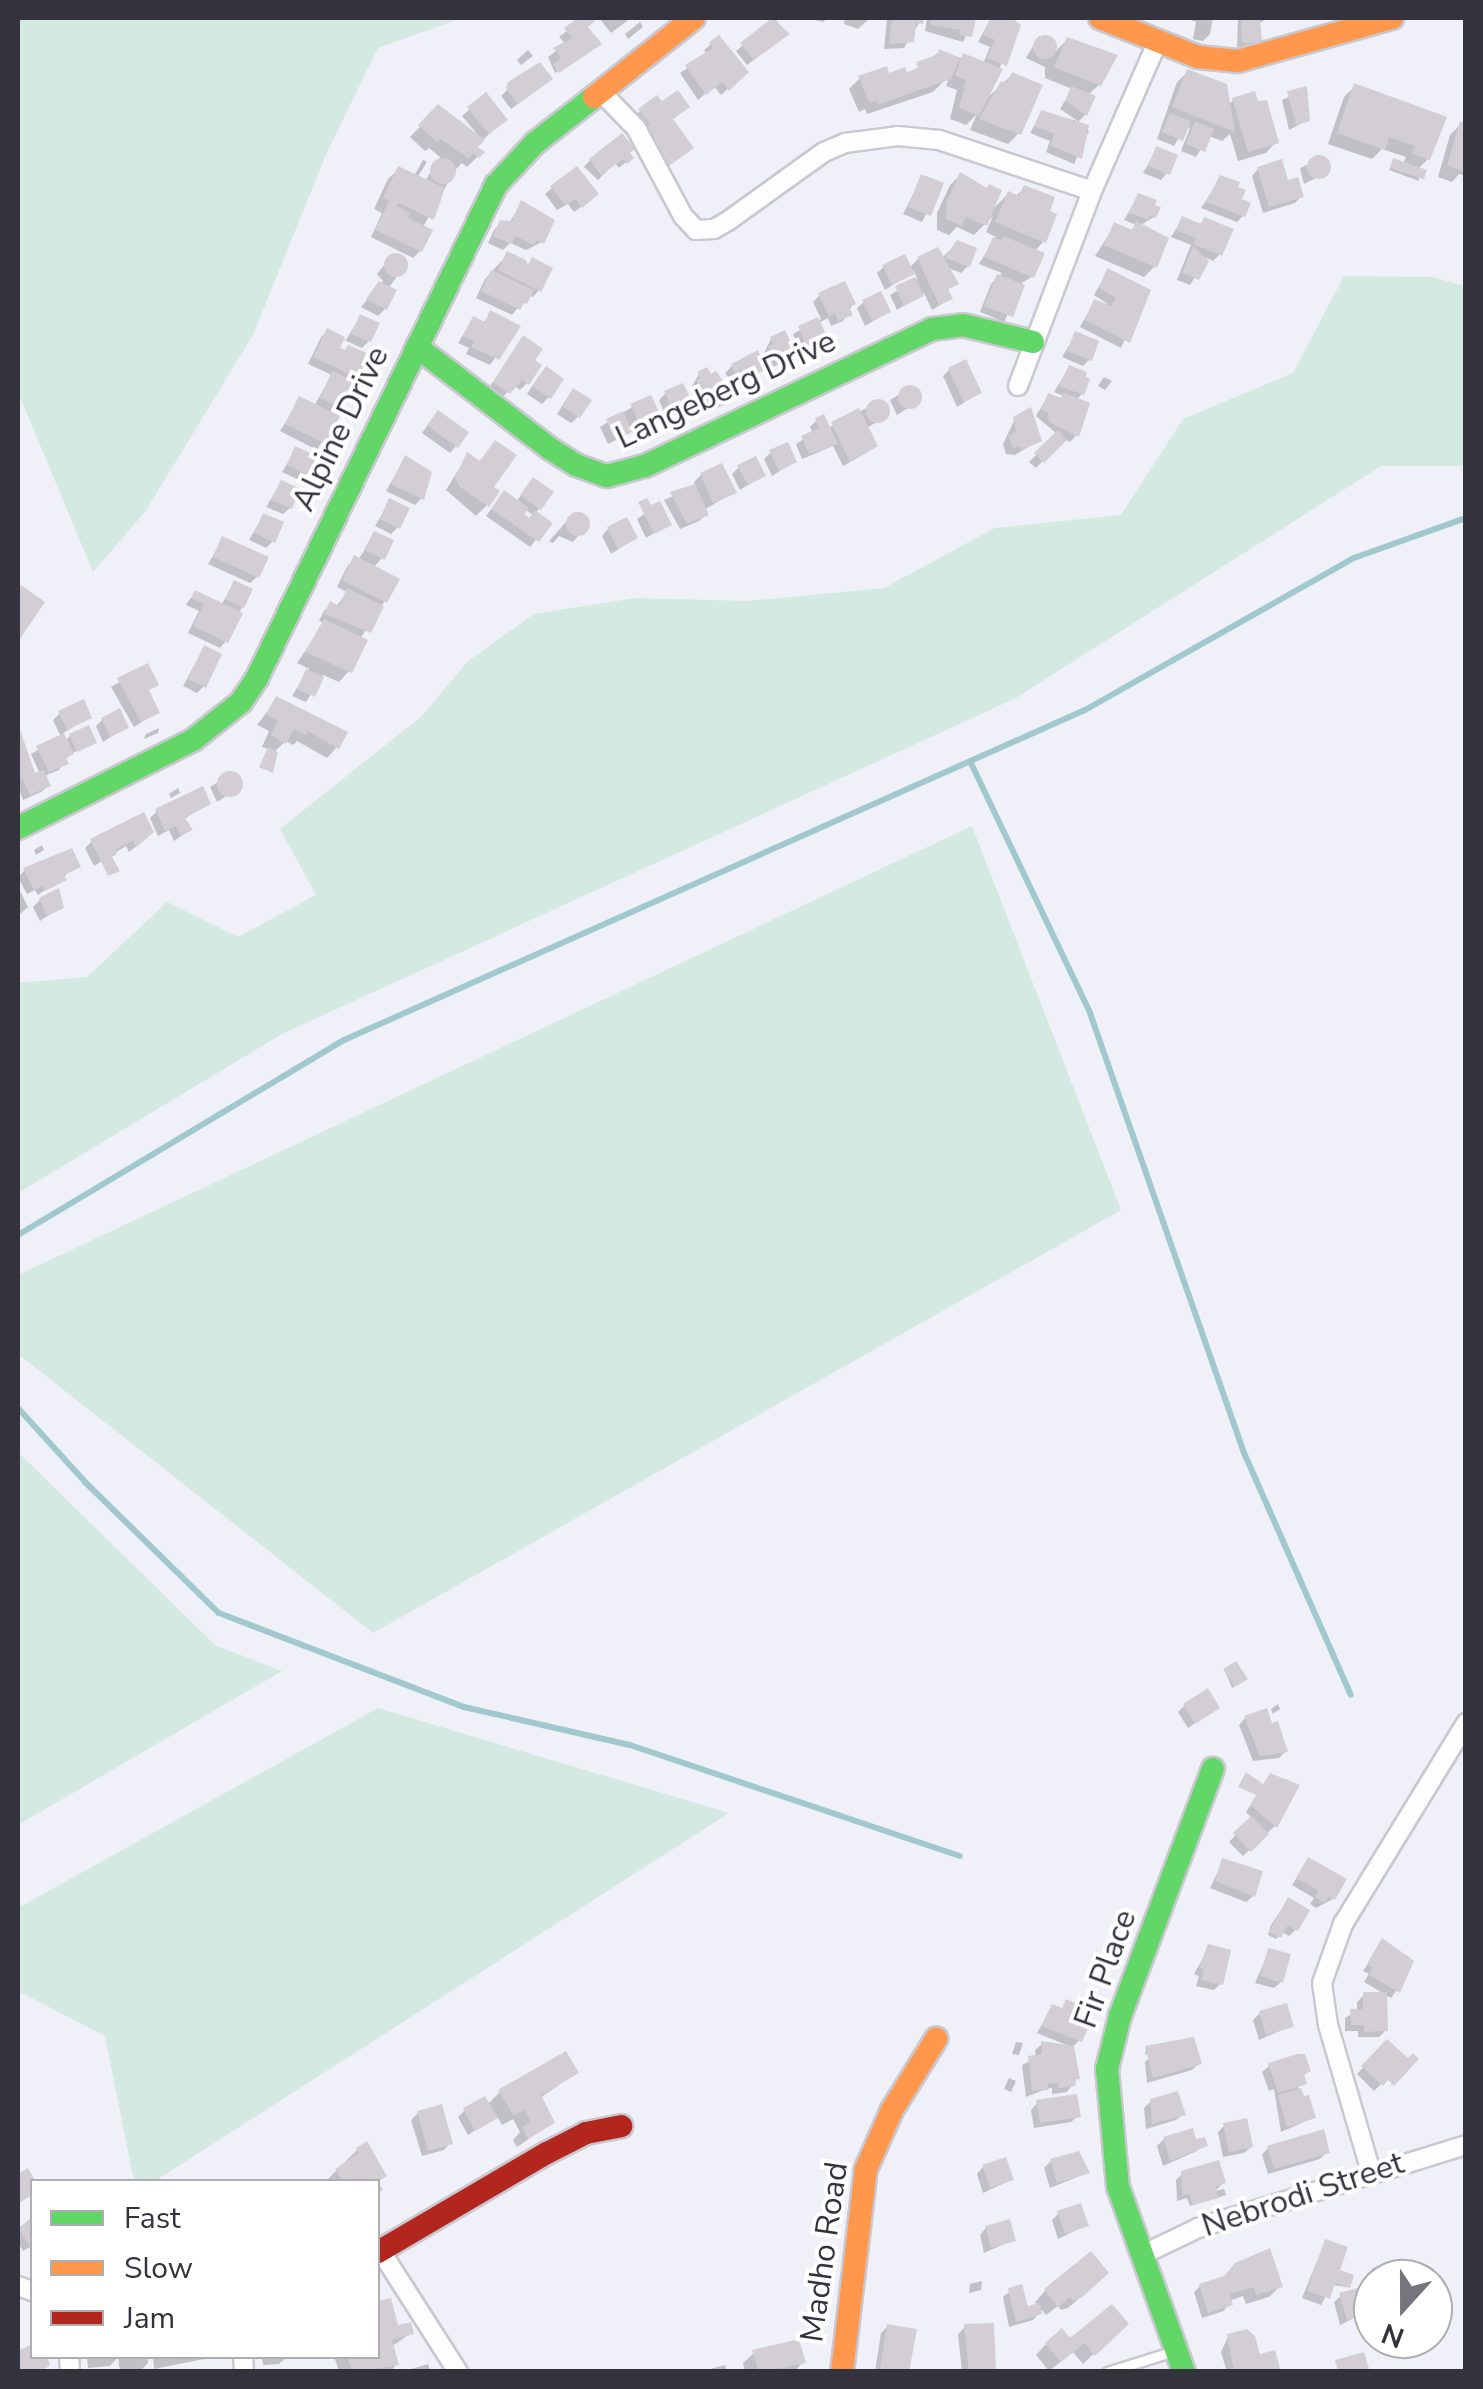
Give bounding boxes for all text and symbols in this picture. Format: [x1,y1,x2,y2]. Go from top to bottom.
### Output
street label: Langeberg Drive [610,322,842,458]
street label: Alpine Drive [285,341,397,517]
street label: Fir Place [1067,1905,1145,2033]
street label: Nebrodi Street [1197,2144,1409,2246]
street label: Madho Road [793,2159,857,2345]
legend [30,2179,380,2359]
text: Fast [124,2198,181,2239]
text: Slow [124,2248,193,2289]
north arrow [1353,2259,1453,2359]
text: Jam [124,2298,175,2339]
text: N [1376,2314,1410,2357]

